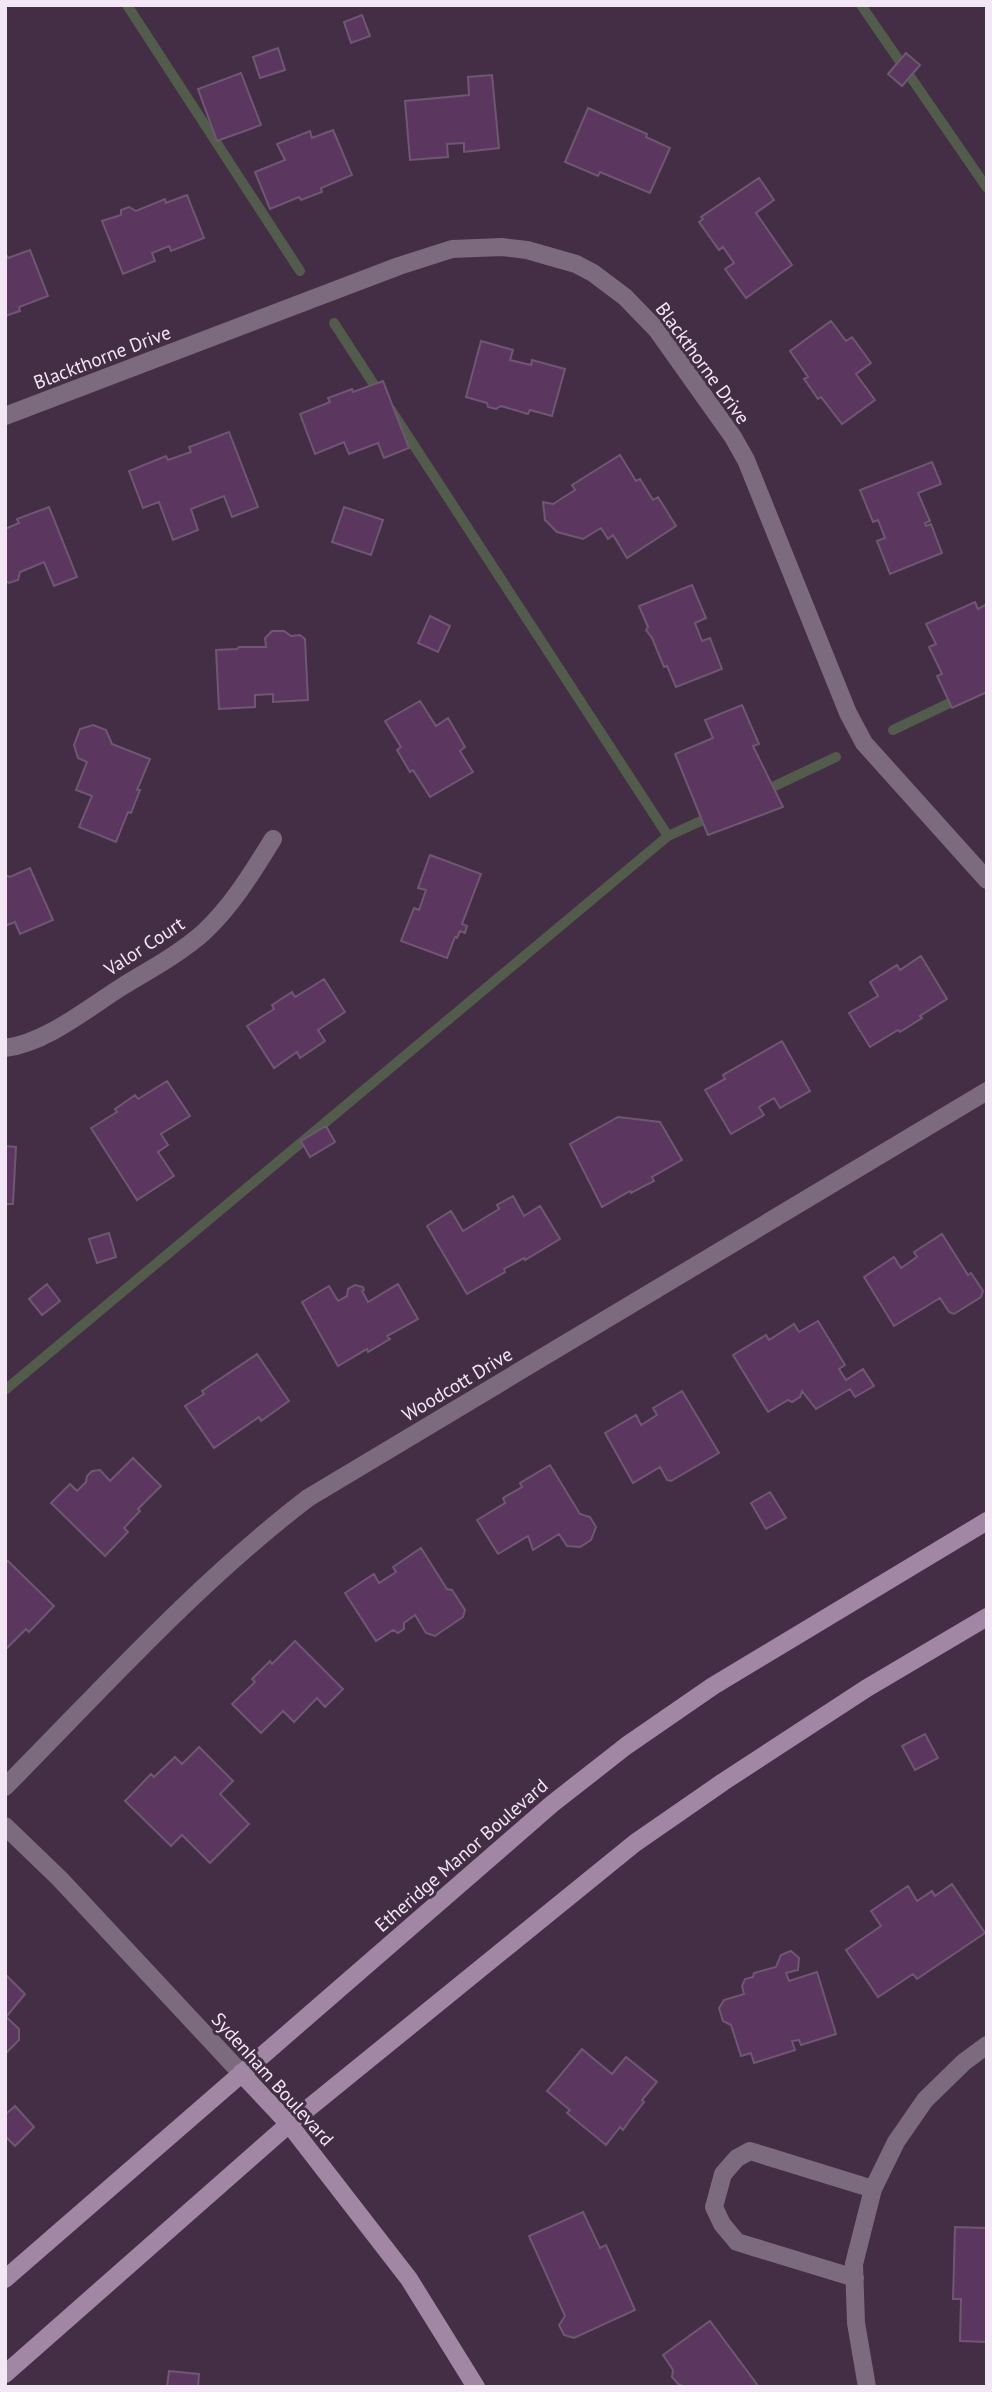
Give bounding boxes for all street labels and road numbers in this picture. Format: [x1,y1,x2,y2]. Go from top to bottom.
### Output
street label: Blackthorne Drive [651,297,755,429]
street label: Blackthorne Drive [30,320,174,394]
street label: Valor Court [99,911,189,981]
street label: Woodcott Drive [398,1342,516,1426]
street label: Etheridge Manor Boulevard [370,1773,552,1937]
street label: Sydenham Boulevard [207,2007,339,2151]

